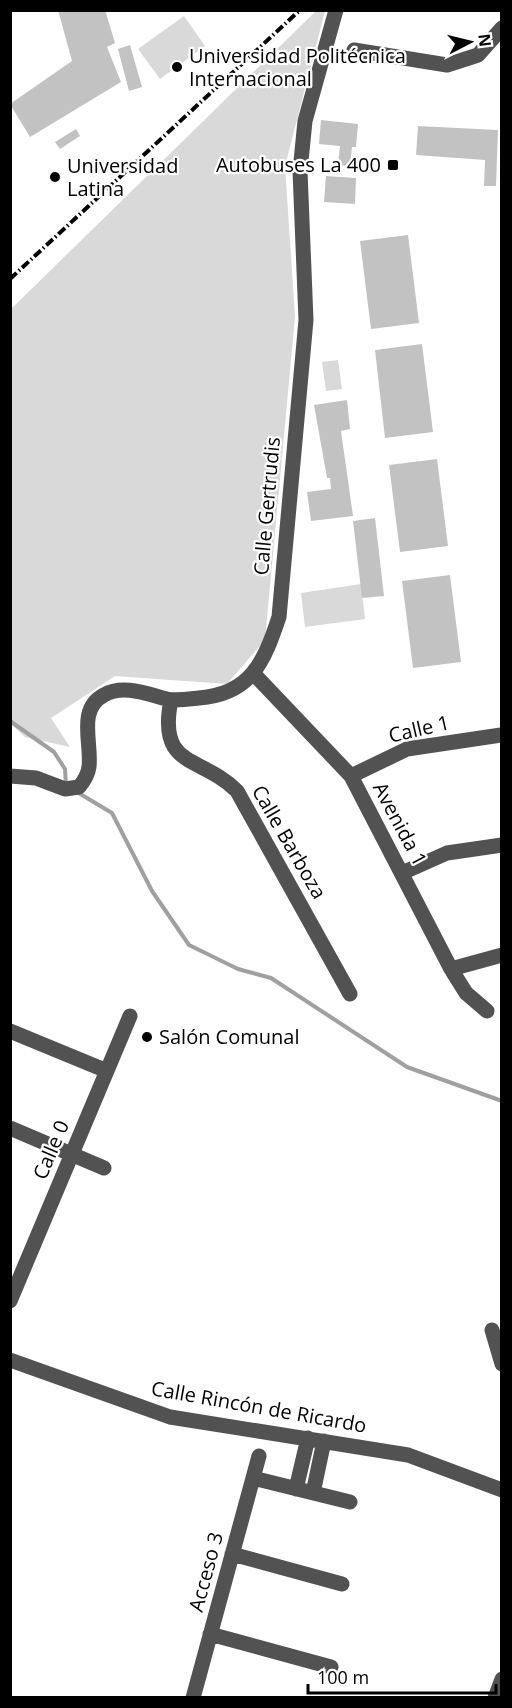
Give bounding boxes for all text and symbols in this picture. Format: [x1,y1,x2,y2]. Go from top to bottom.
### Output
north arrow [440,12,500,72]
text: N [473,32,497,48]
place label: Universidad Politécnica Internacional [189,42,406,92]
marker: Universidad Politécnica Internacional [170,60,184,74]
place label: Autobuses La 400 [216,151,381,178]
place label: Universidad Latina [67,152,178,202]
marker: Autobuses La 400 [386,158,400,172]
marker: Universidad Latina [48,170,62,184]
street label: Calle Gertrudis [247,436,286,576]
street label: Calle 1 [386,708,452,749]
street label: Avenida 1 [367,777,434,870]
street label: Calle Barboza [246,780,333,904]
place label: Salón Comunal [159,1023,299,1050]
marker: Salón Comunal [140,1030,154,1044]
street label: Calle 0 [26,1116,75,1183]
street label: Calle Rincón de Ricardo [149,1374,369,1439]
street label: Acceso 3 [182,1529,229,1615]
scale bar [308,1657,496,1695]
text: 100 m [317,1665,369,1689]

